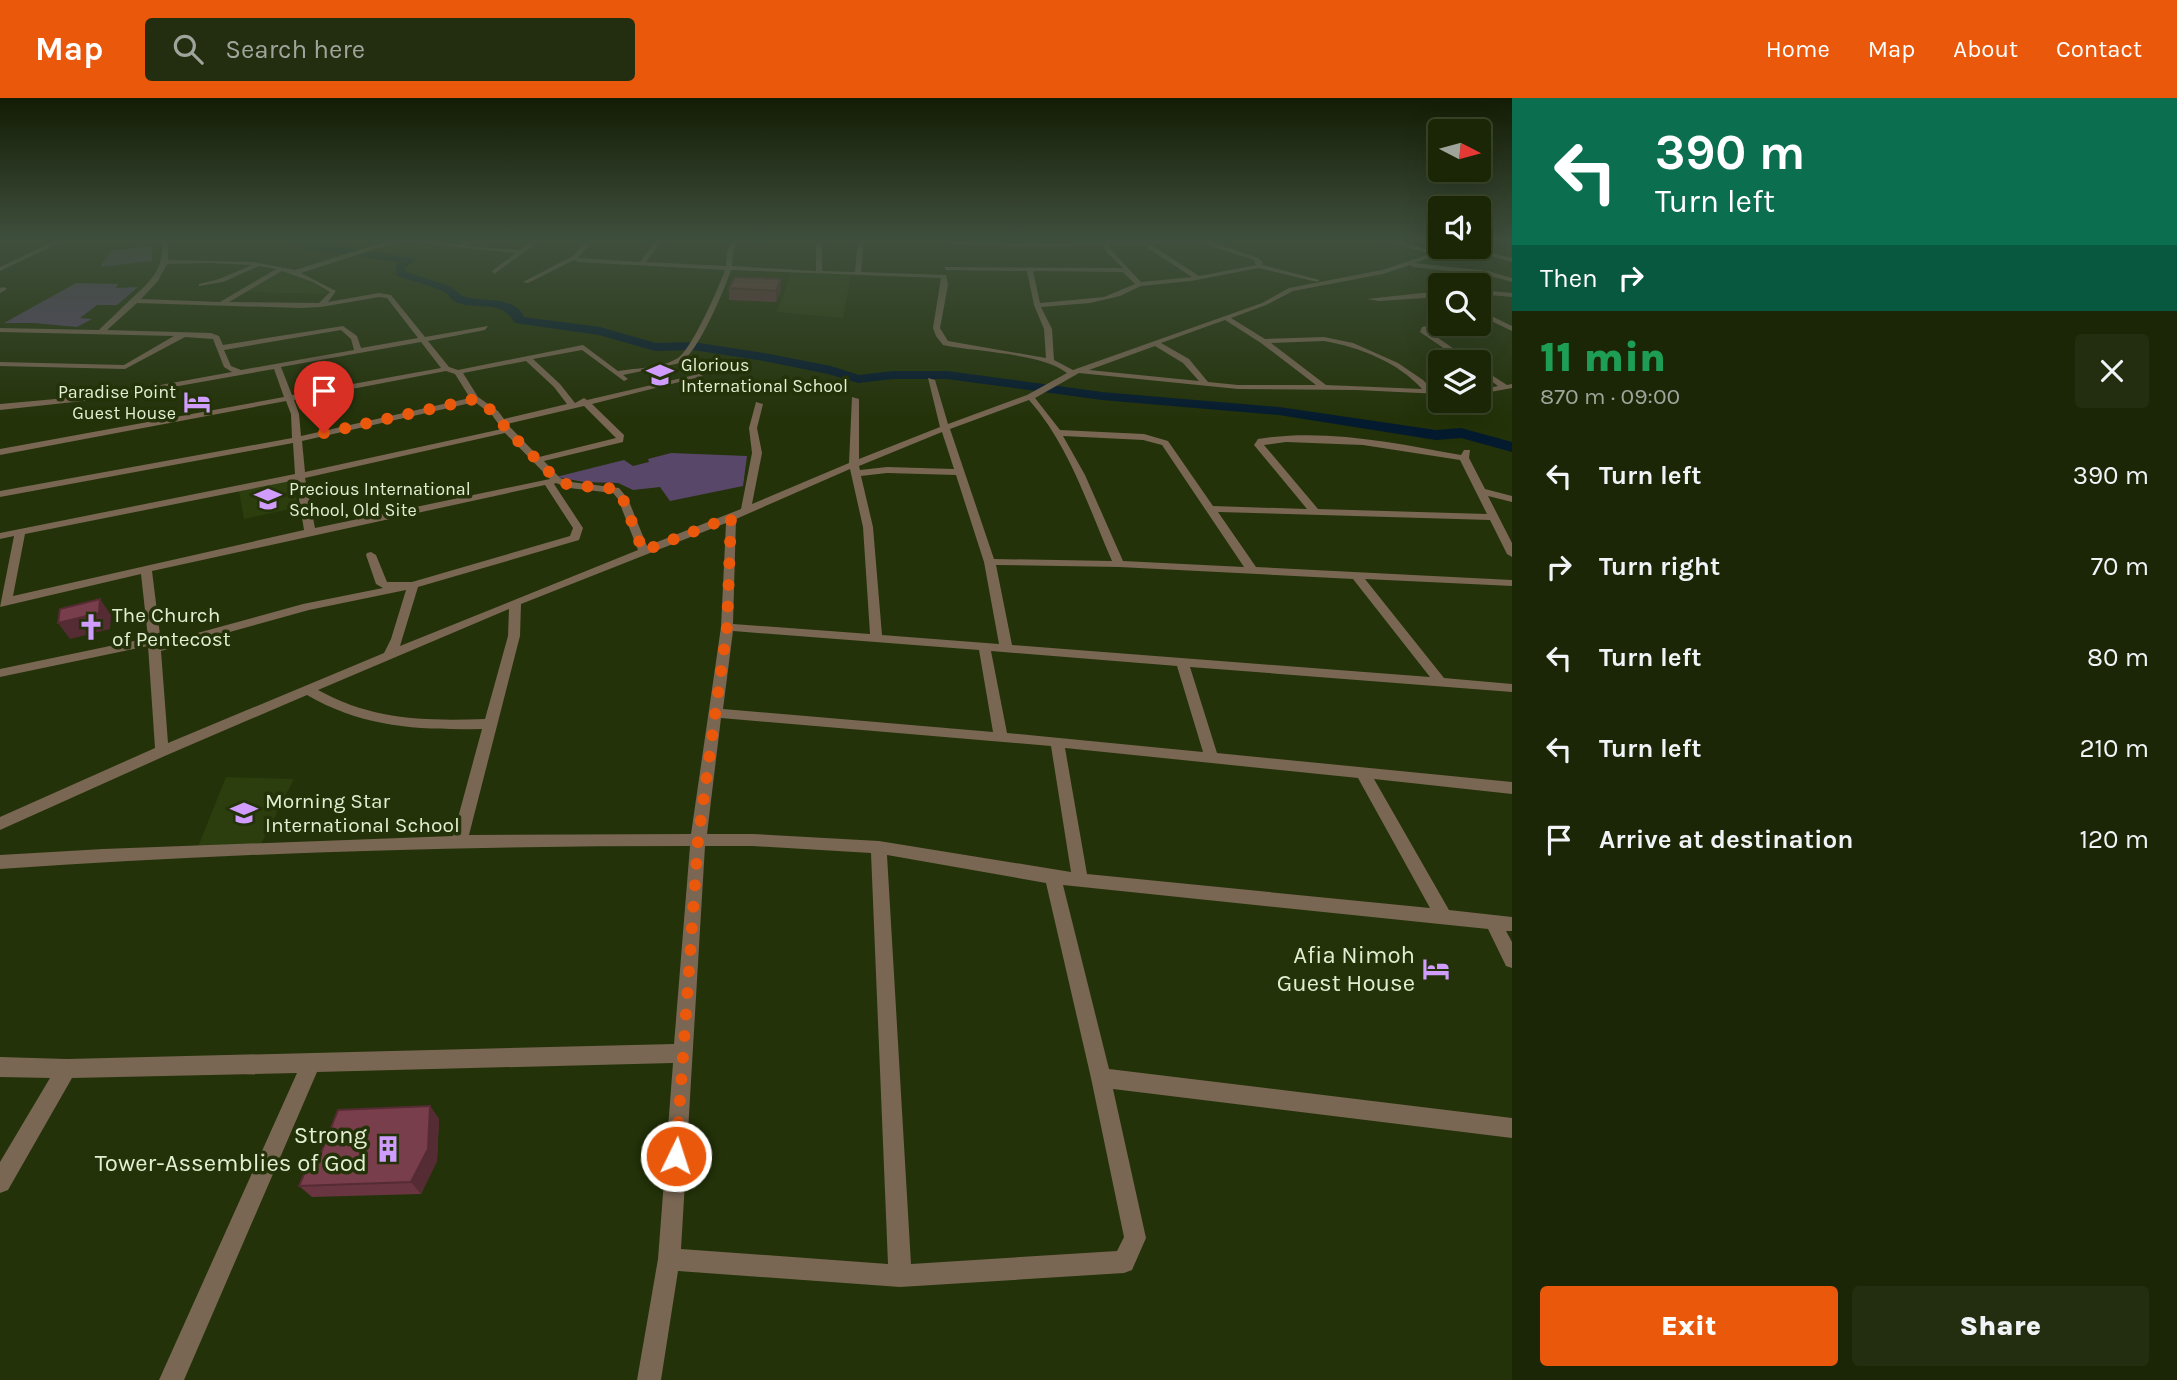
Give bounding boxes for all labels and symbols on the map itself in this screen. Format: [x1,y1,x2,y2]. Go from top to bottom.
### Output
north arrow [1428,119,1491,182]
place label: Glorious International School [681,354,848,397]
school or university icon: Glorious International School [645,360,675,390]
pin [294,361,354,433]
place label: Paradise Point Guest House [58,381,176,424]
hotel icon: Paradise Point Guest House [182,387,212,417]
place label: Precious International School, Old Site [289,478,471,521]
school or university icon: Precious International School, Old Site [253,484,283,514]
place label: The Church of Pentecost [112,603,231,651]
church icon: The Church of Pentecost [76,612,106,642]
place label: Morning Star International School [265,789,460,837]
school or university icon: Morning Star International School [229,798,259,828]
place label: Afia Nimoh Guest House [1277,941,1415,997]
hotel icon: Afia Nimoh Guest House [1421,954,1451,984]
position arrow [639,1119,713,1193]
place label: Strong Tower-Assemblies of God [95,1121,367,1177]
building icon: Strong Tower-Assemblies of God [373,1134,403,1164]

